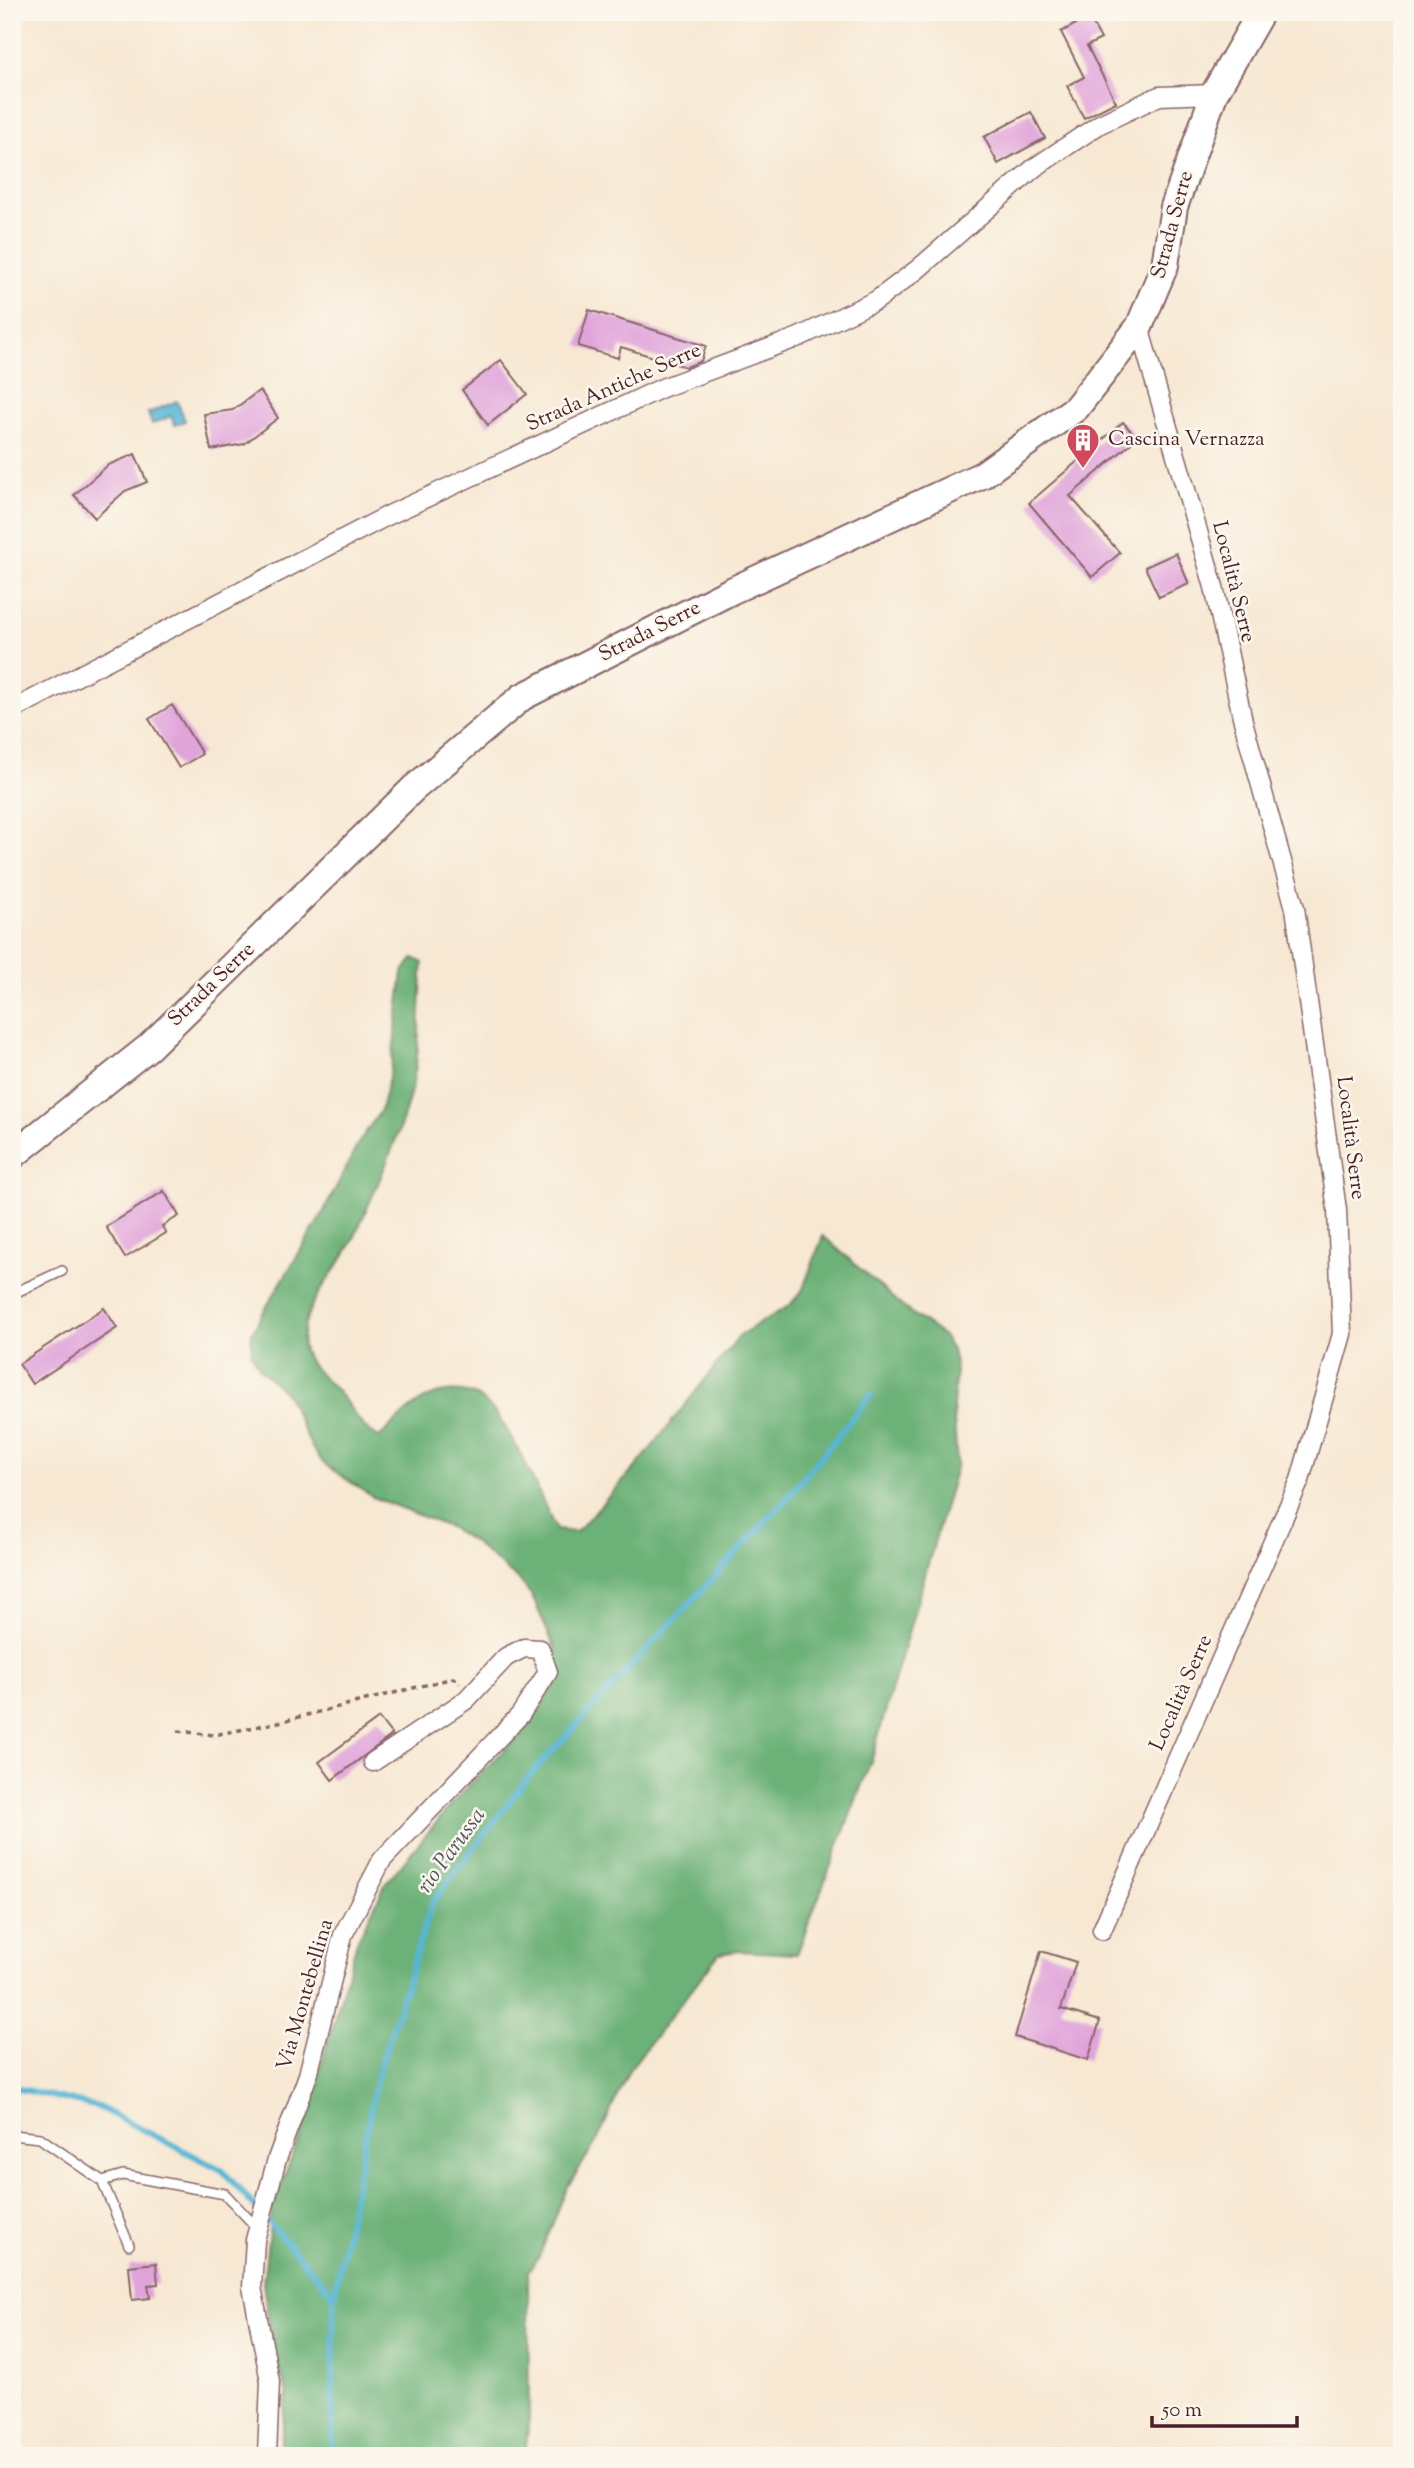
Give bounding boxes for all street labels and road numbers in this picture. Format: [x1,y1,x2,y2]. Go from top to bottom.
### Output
street label: Strada Serre [1144,168,1202,282]
street label: Strada Antiche Serre [522,336,706,440]
street label: Località Serre [1203,518,1263,646]
street label: Strada Serre [594,593,706,671]
street label: Strada Serre [162,936,262,1034]
street label: Località Serre [1328,1075,1372,1201]
street label: Località Serre [1143,1630,1221,1756]
street label: Via Montebellina [270,1915,342,2074]

